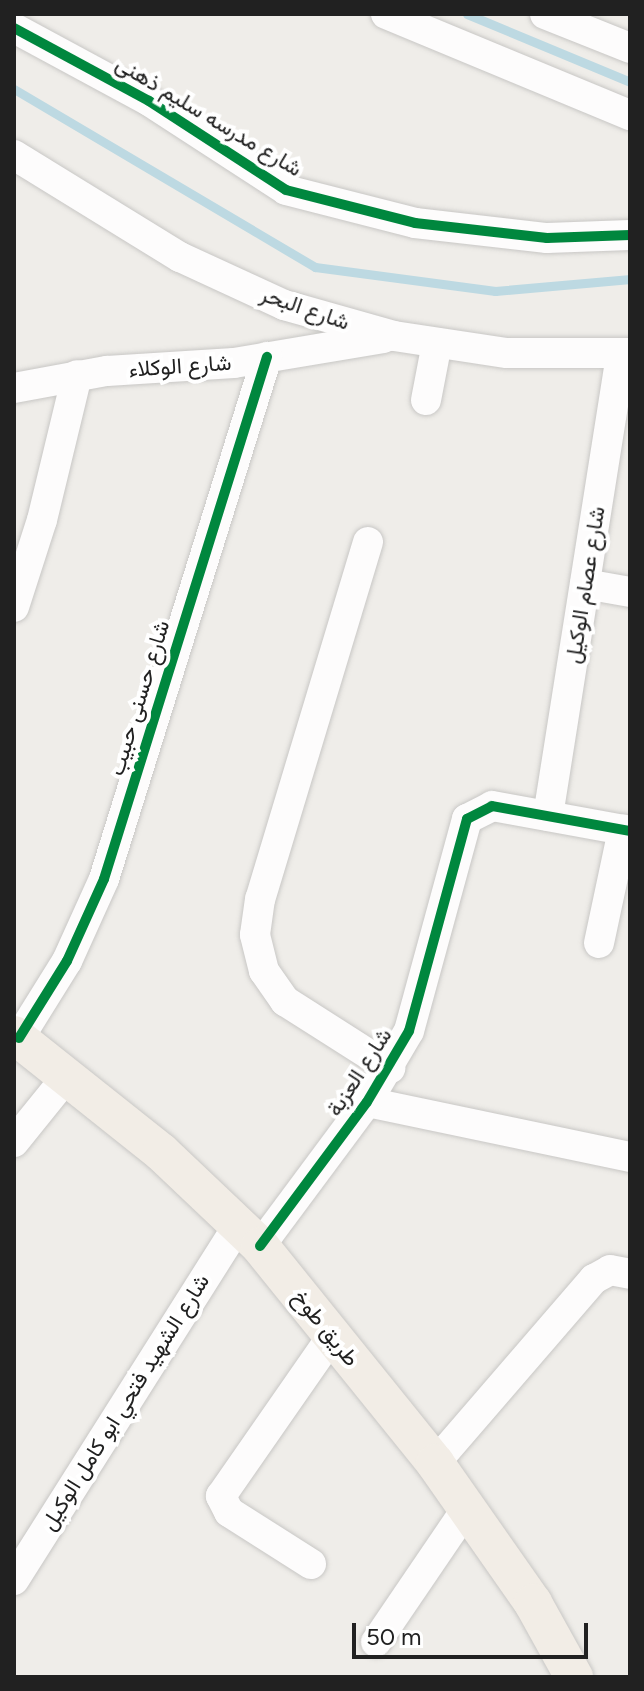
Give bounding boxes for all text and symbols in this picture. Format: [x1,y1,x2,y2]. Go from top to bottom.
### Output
street label: شارع مدرسه سليم ذهنى [111,50,307,182]
street label: شارع البحر [257,281,353,335]
street label: شارع الوكلاء [128,349,232,383]
street label: شارع عصام الوكيل [560,505,610,665]
street label: شارع حسنى حبيب [103,617,175,779]
street label: شارع العزبة [321,1023,397,1121]
street label: شارع الشهيد فتحي ابو كامل الوكيل [35,1269,215,1535]
street label: طريق طوخ [287,1284,365,1372]
scale bar [356,1607,592,1657]
text: 50 m [366,1622,422,1651]

